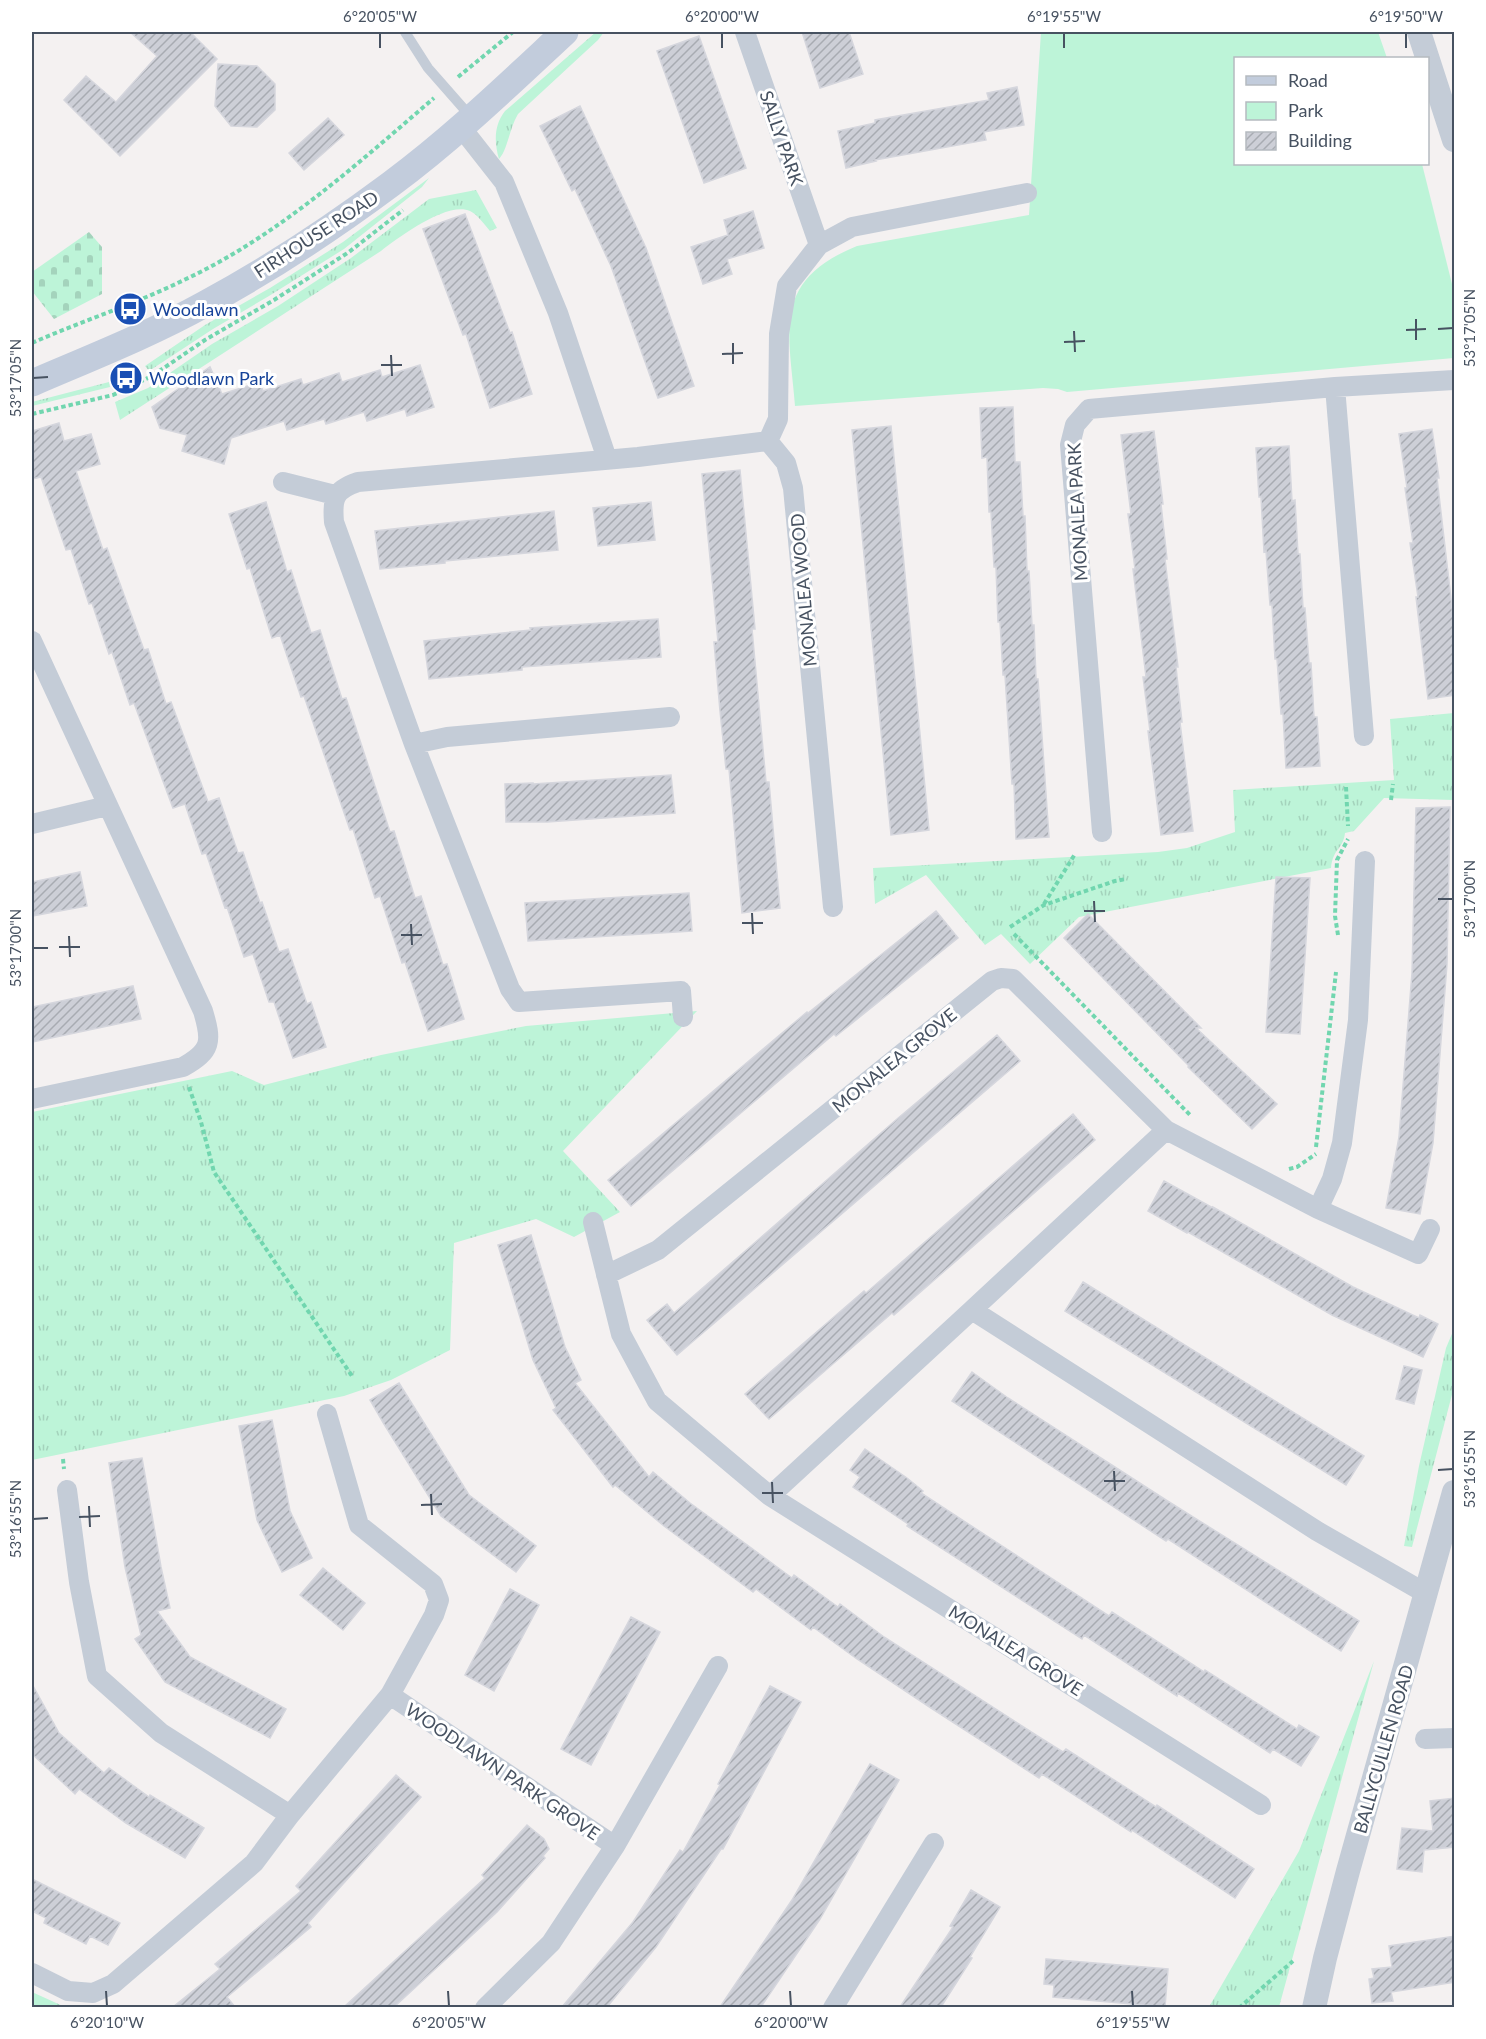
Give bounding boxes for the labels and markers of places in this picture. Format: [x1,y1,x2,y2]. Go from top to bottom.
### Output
bus stop icon: Woodlawn [112,291,148,327]
place label: Woodlawn [153,298,238,320]
bus stop icon: Woodlawn Park [108,360,144,396]
place label: Woodlawn Park [149,367,275,389]

